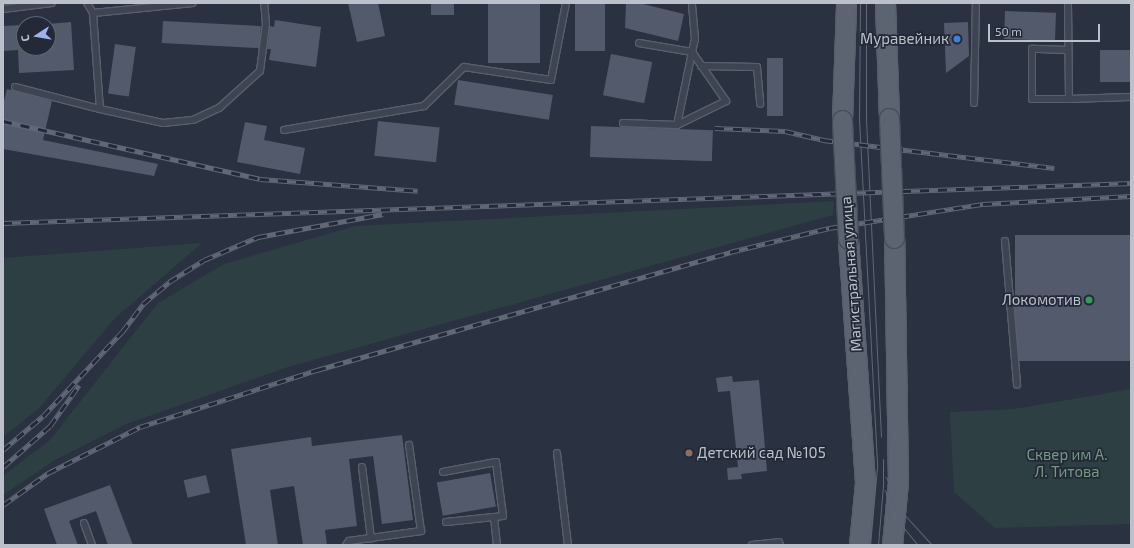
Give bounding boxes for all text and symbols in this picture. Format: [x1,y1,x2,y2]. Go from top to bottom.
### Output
north arrow [16,16,56,56]
scale bar [990,16,1102,42]
text: 50 m [995,24,1022,38]
place label: Муравейник [860,30,949,48]
text: С [18,34,32,43]
marker: Муравейник [952,34,962,44]
street label: Магистральная улица [837,196,865,352]
place label: Локомотив [1002,291,1081,309]
marker: Локомотив [1084,295,1094,305]
place label: Детский сад №105 [697,444,826,462]
park label: Сквер им А. Л. Титова [1026,445,1108,480]
marker: Детский сад №105 [684,448,694,458]

